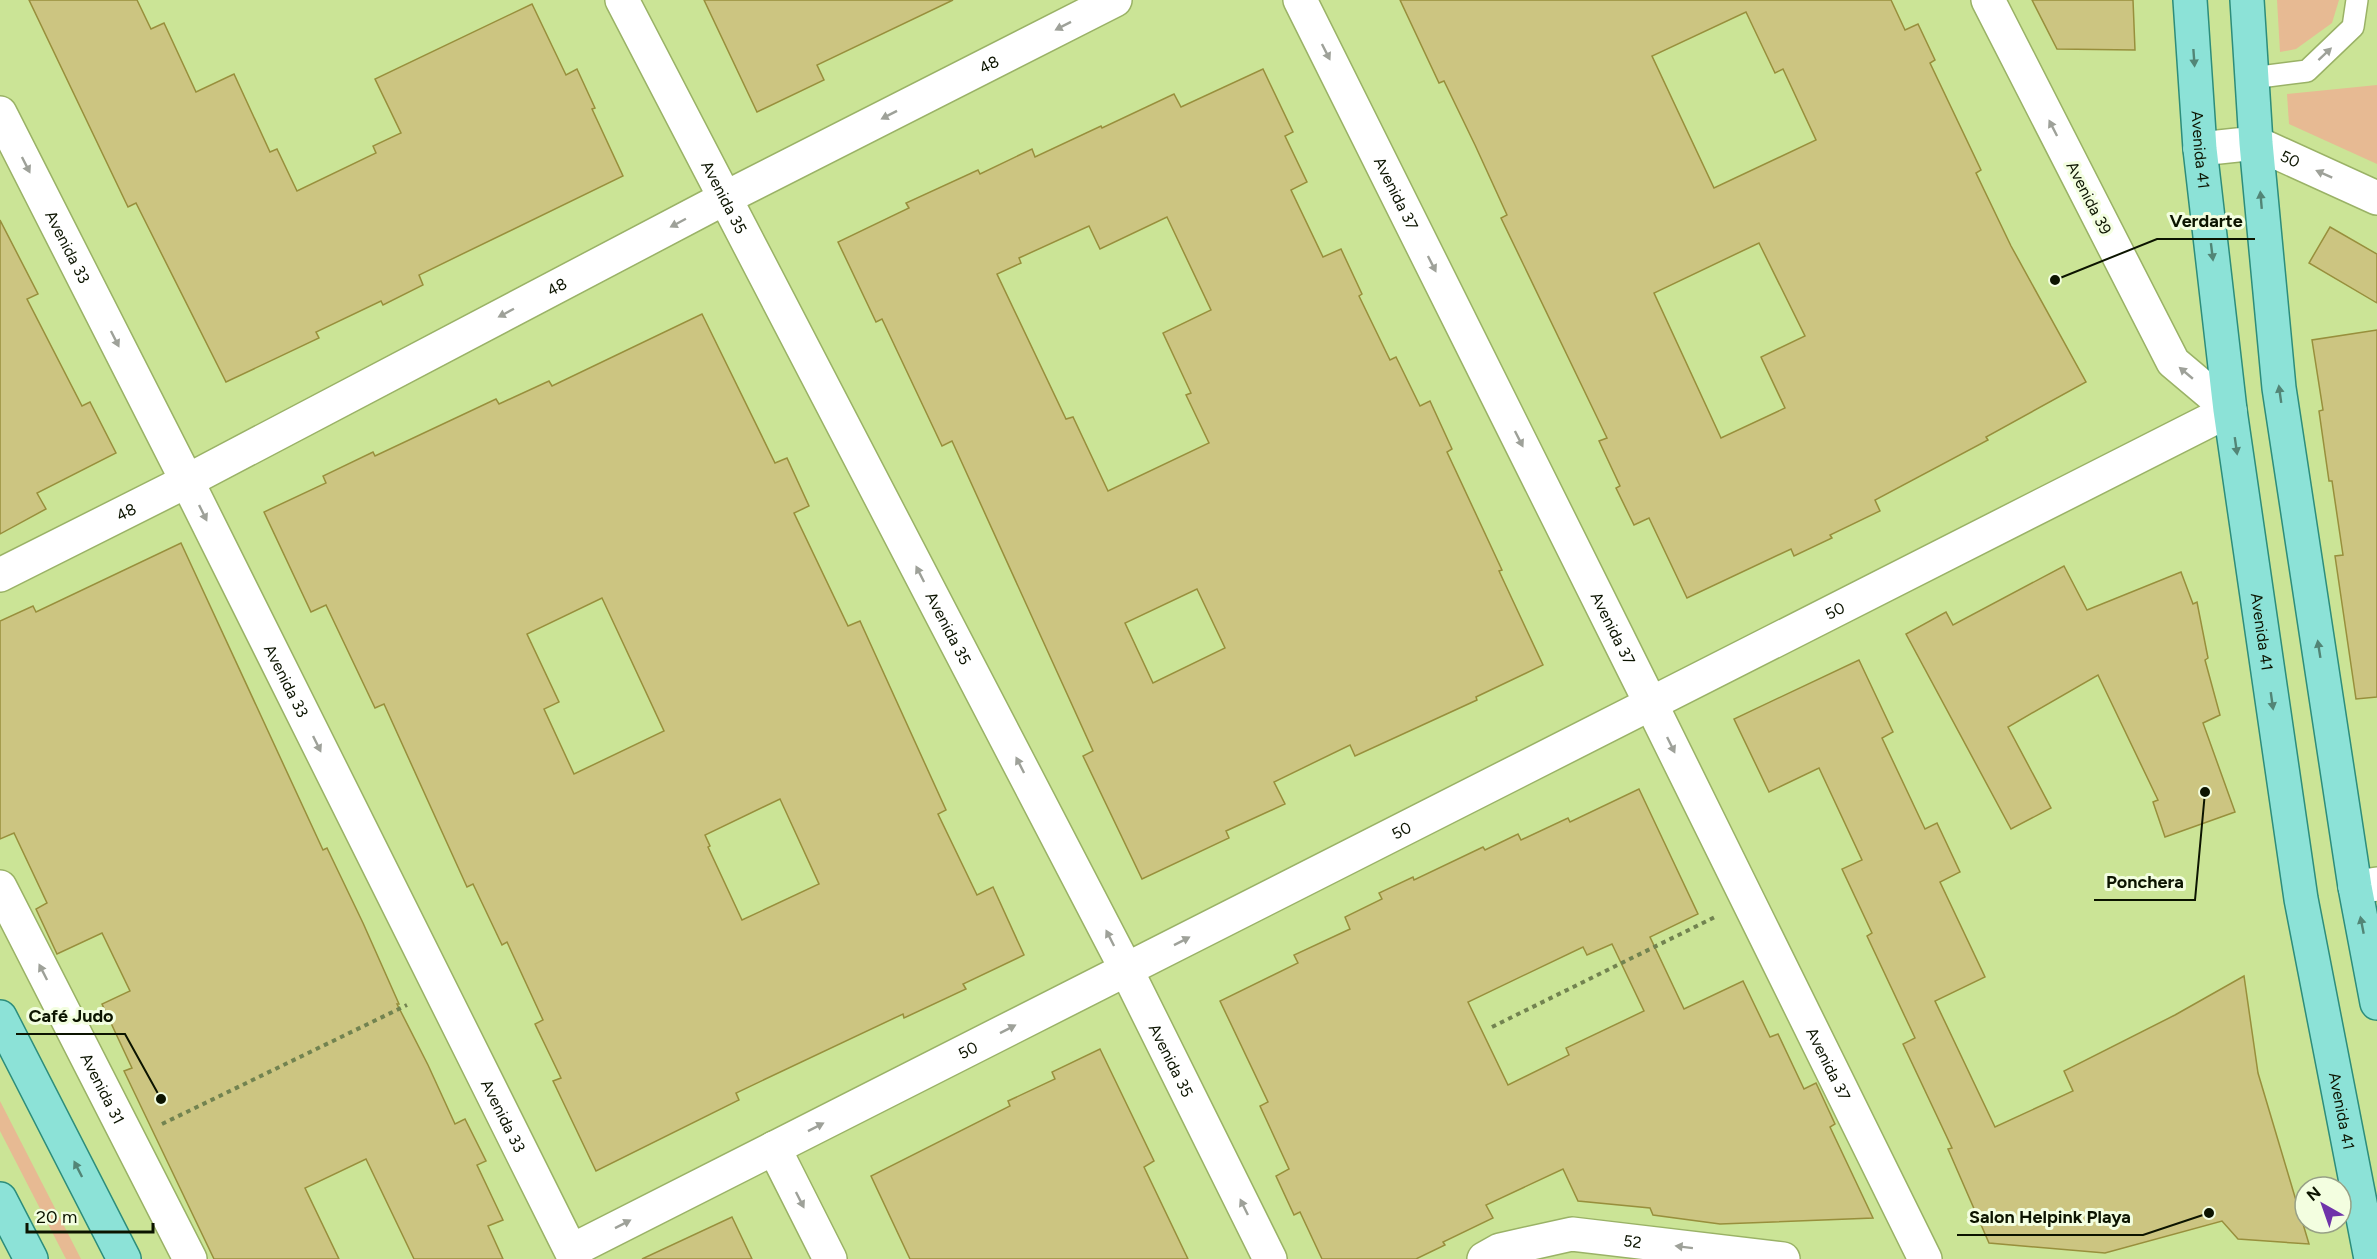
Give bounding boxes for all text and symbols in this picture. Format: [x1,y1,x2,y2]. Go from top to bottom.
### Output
one-way arrow [1054,21,1072,31]
one-way arrow [1321,44,1330,61]
one-way arrow [2317,47,2332,61]
one-way arrow [2189,49,2199,68]
street label: 48 [976,51,1002,77]
one-way arrow [880,109,898,119]
street label: Avenida 41 [2188,110,2214,190]
one-way arrow [2049,120,2058,137]
street label: 50 [2278,146,2303,171]
street label: Avenida 37 [1370,154,1423,233]
one-way arrow [22,157,31,174]
street label: Avenida 35 [698,157,751,237]
street label: Avenida 39 [2063,158,2115,238]
one-way arrow [2315,169,2332,178]
one-way arrow [2256,190,2266,209]
callout: Verdarte [2157,203,2255,239]
street label: Avenida 33 [42,207,94,286]
text: Verdarte [2169,210,2243,232]
one-way arrow [669,218,686,228]
one-way arrow [2207,243,2217,262]
one-way arrow [1427,256,1436,273]
street label: 48 [544,274,570,300]
one-way arrow [497,309,514,318]
one-way arrow [110,331,120,348]
one-way arrow [2178,366,2194,379]
one-way arrow [2275,384,2285,403]
one-way arrow [1514,430,1523,447]
one-way arrow [2231,437,2240,456]
street label: 48 [113,499,139,525]
one-way arrow [198,505,207,522]
one-way arrow [915,565,925,582]
street label: Avenida 35 [922,588,976,668]
street label: Avenida 37 [1587,589,1640,668]
street label: Avenida 41 [2247,592,2277,672]
street label: 50 [1822,598,1848,623]
one-way arrow [2314,640,2323,659]
street label: Avenida 33 [260,641,313,720]
one-way arrow [2268,692,2277,711]
one-way arrow [313,736,322,753]
one-way arrow [1667,736,1676,753]
one-way arrow [1015,757,1025,774]
street label: 50 [1388,817,1414,843]
callout: Ponchera [2094,864,2195,900]
text: Ponchera [2106,871,2184,893]
one-way arrow [2357,915,2366,934]
one-way arrow [1105,930,1115,947]
one-way arrow [1174,936,1191,946]
one-way arrow [39,964,48,981]
callout: Café Judo [16,998,125,1034]
text: Café Judo [28,1005,114,1027]
street label: Avenida 35 [1145,1020,1197,1100]
one-way arrow [1000,1024,1017,1034]
street label: Avenida 37 [1803,1024,1855,1104]
street label: 50 [955,1037,981,1063]
street label: Avenida 31 [77,1050,129,1127]
street label: Avenida 41 [2325,1071,2359,1151]
street label: Avenida 33 [477,1076,530,1155]
one-way arrow [808,1122,825,1132]
one-way arrow [74,1161,83,1178]
north arrow [2293,1175,2353,1235]
text: N [2303,1183,2325,1205]
one-way arrow [796,1192,805,1209]
scale bar [27,1196,153,1234]
one-way arrow [1239,1198,1248,1215]
callout: Salon Helpink Playa [1957,1199,2143,1235]
text: 20 m [36,1206,77,1228]
text: Salon Helpink Playa [1969,1206,2131,1228]
one-way arrow [614,1220,632,1230]
street label: 52 [1622,1231,1643,1252]
one-way arrow [1674,1242,1693,1252]

